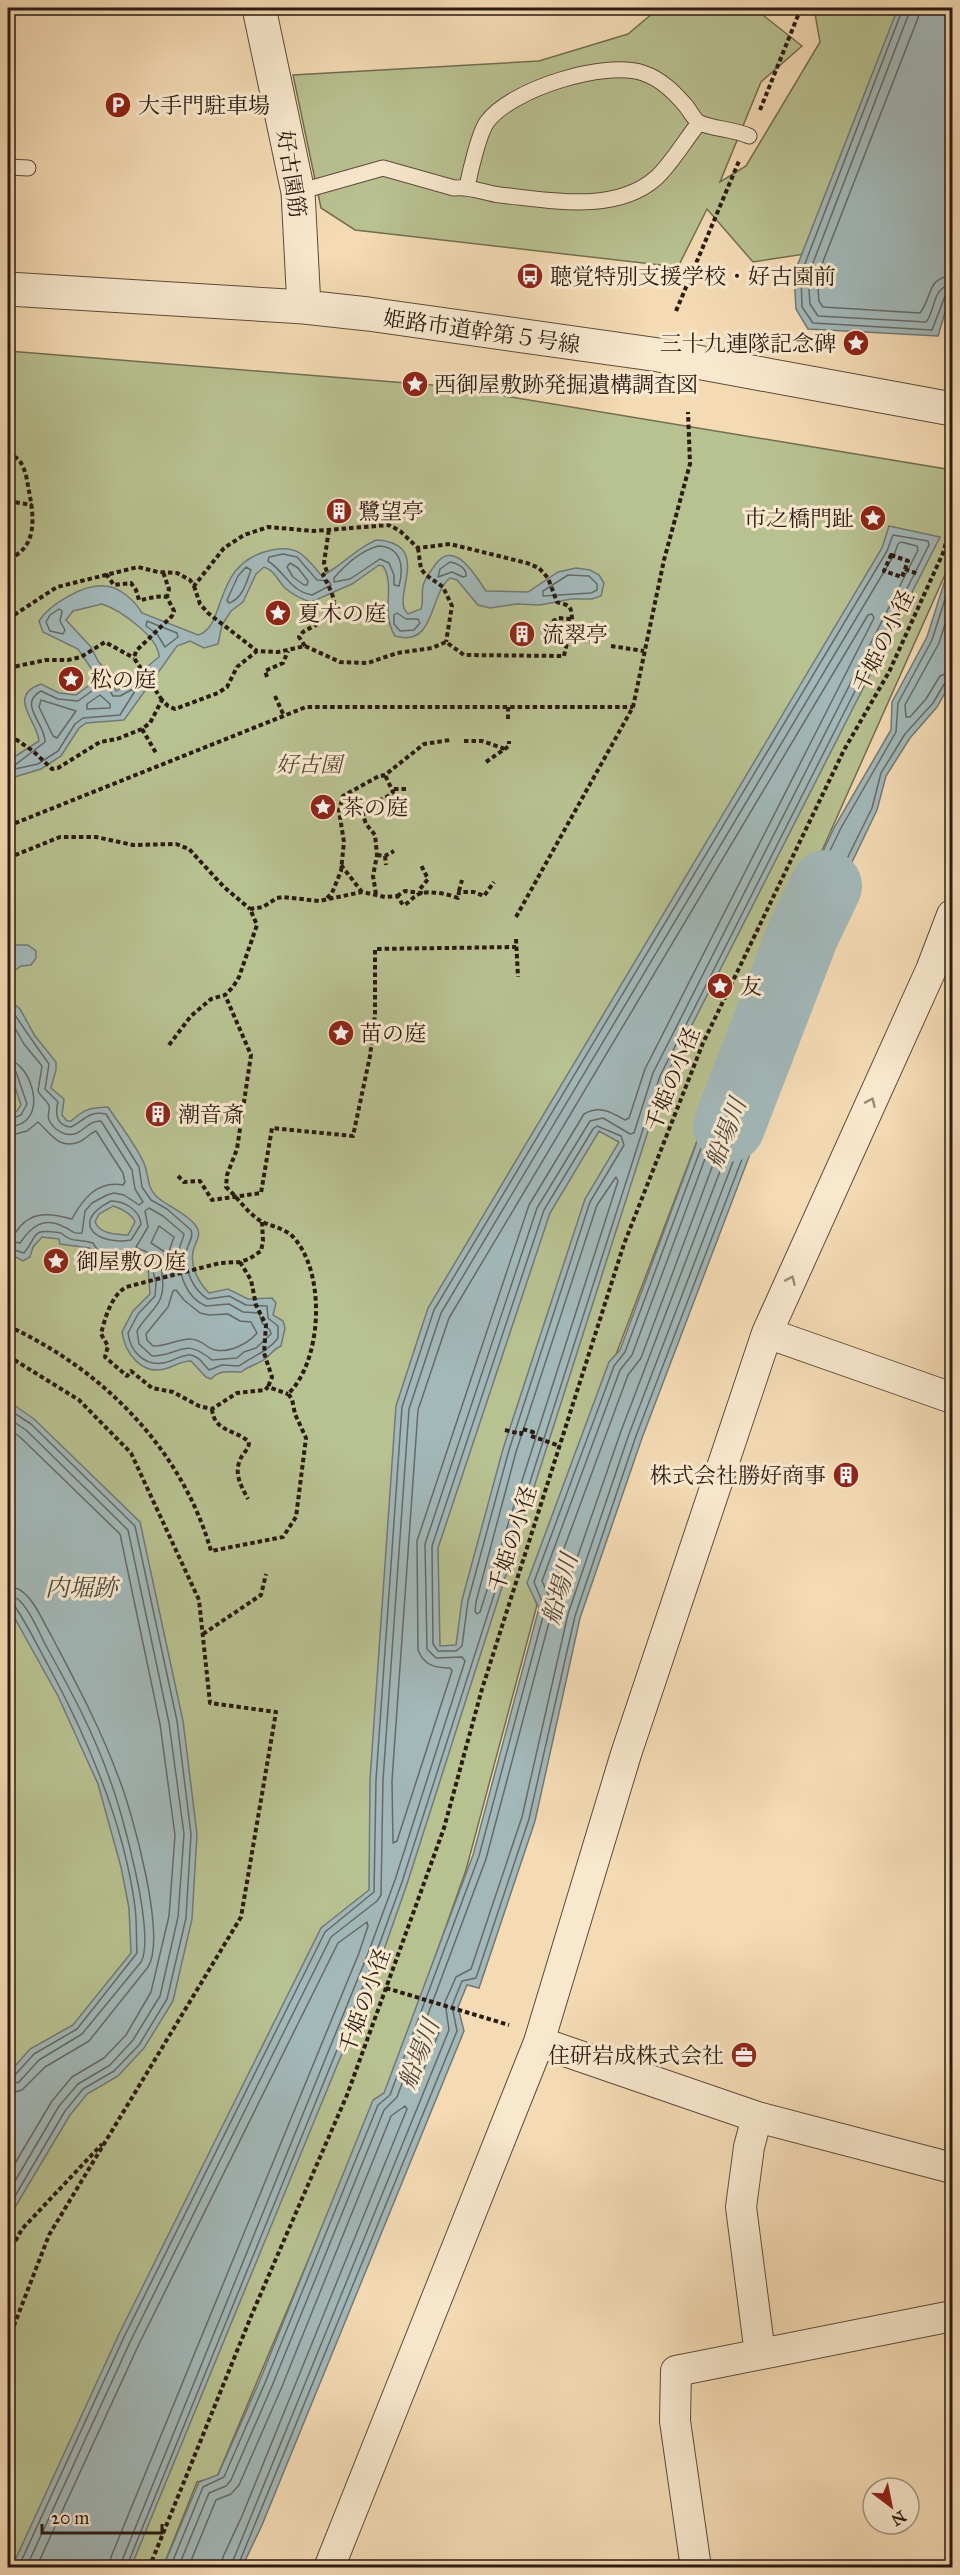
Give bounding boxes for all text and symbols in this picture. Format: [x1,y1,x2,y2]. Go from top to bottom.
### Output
parking icon: 大手門駐車場 [103,90,133,120]
place label: 大手門駐車場 [138,92,270,119]
street label: 好古園筋 [271,129,312,220]
bus stop icon: 聴覚特別支援学校・好古園前 [515,261,545,291]
place label: 聴覚特別支援学校・好古園前 [550,263,836,290]
street label: 姫路市道幹第５号線 [382,304,582,359]
place icon: 三十九連隊記念碑 [841,328,871,358]
place label: 三十九連隊記念碑 [660,330,836,357]
place icon: 西御屋敷跡発掘遺構調査図 [400,369,430,399]
place label: 西御屋敷跡発掘遺構調査図 [434,371,698,398]
building icon: 鷺望亭 [324,496,354,526]
place label: 鷺望亭 [358,498,424,525]
place icon: 市之橋門趾 [858,503,888,533]
place label: 市之橋門趾 [744,505,854,532]
street label: 千姫の小径 [847,586,920,697]
place icon: 夏木の庭 [263,598,293,628]
place label: 夏木の庭 [298,600,386,627]
building icon: 流翠亭 [507,619,537,649]
place label: 流翠亭 [542,621,608,648]
place icon: 松の庭 [56,664,86,694]
place label: 松の庭 [90,666,156,693]
park label: 好古園 [276,751,345,778]
place icon: 茶の庭 [308,792,338,822]
place label: 茶の庭 [342,794,408,821]
place icon: 友 [705,971,735,1001]
place label: 友 [740,973,762,1000]
place icon: 苗の庭 [326,1018,356,1048]
place label: 苗の庭 [360,1020,426,1047]
street label: 千姫の小径 [639,1023,706,1135]
water label: 船場川 [699,1091,754,1172]
one-way arrow [864,1098,876,1109]
building icon: 潮音斎 [143,1099,173,1129]
place label: 潮音斎 [178,1101,244,1128]
place icon: 御屋敷の庭 [41,1246,71,1276]
place label: 御屋敷の庭 [76,1248,186,1275]
one-way arrow [784,1275,796,1286]
building icon: 株式会社勝好商事 [831,1460,861,1490]
place label: 株式会社勝好商事 [650,1462,826,1489]
street label: 千姫の小径 [483,1483,542,1596]
water label: 船場川 [536,1547,585,1628]
water label: 内堀跡 [45,1573,121,1603]
street label: 千姫の小径 [333,1945,396,2057]
water label: 船場川 [392,2012,447,2093]
office icon: 住研岩成株式会社 [729,2040,759,2070]
place label: 住研岩成株式会社 [548,2042,724,2069]
north arrow [861,2476,921,2536]
scale bar [42,2497,162,2535]
text: 20 m [51,2507,89,2529]
text: N [888,2507,909,2530]

